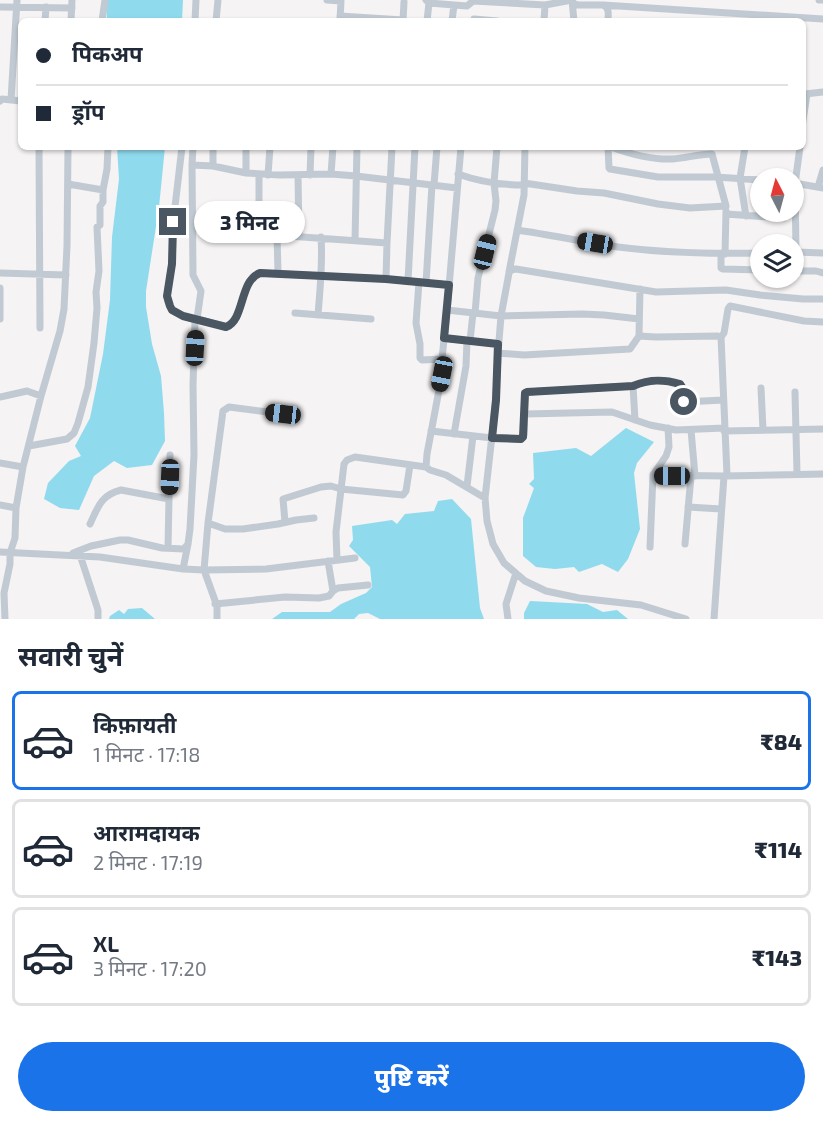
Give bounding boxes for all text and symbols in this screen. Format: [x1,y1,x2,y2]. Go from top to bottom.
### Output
text: पिकअप [72,40,143,66]
text: ड्रॉप [72,98,105,124]
north arrow [750,168,804,222]
map controls [750,168,804,288]
callout: 3 मिनट [194,201,305,243]
route end [159,208,186,235]
text: 3 मिनट [220,210,279,234]
car [576,231,614,255]
car [472,232,498,272]
button: layers [750,234,804,288]
car [185,330,205,366]
car [430,355,454,393]
route start [670,388,697,415]
car [264,403,302,425]
car [160,459,180,495]
car [654,467,690,485]
text: सवारी चुनें [18,639,123,671]
text: किफ़ायती [93,711,177,737]
icon: car [21,714,75,768]
text: ₹84 [761,728,802,754]
text: 1 मिनट · 17:18 [93,742,200,766]
text: आरामदायक [93,819,200,845]
icon: car [21,822,75,876]
text: ₹114 [755,836,802,862]
text: 2 मिनट · 17:19 [93,850,203,874]
icon: car [21,930,75,984]
text: XL [93,930,119,956]
text: ₹143 [752,944,802,970]
text: 3 मिनट · 17:20 [93,956,207,980]
button: पुष्टि करें [18,1042,805,1111]

